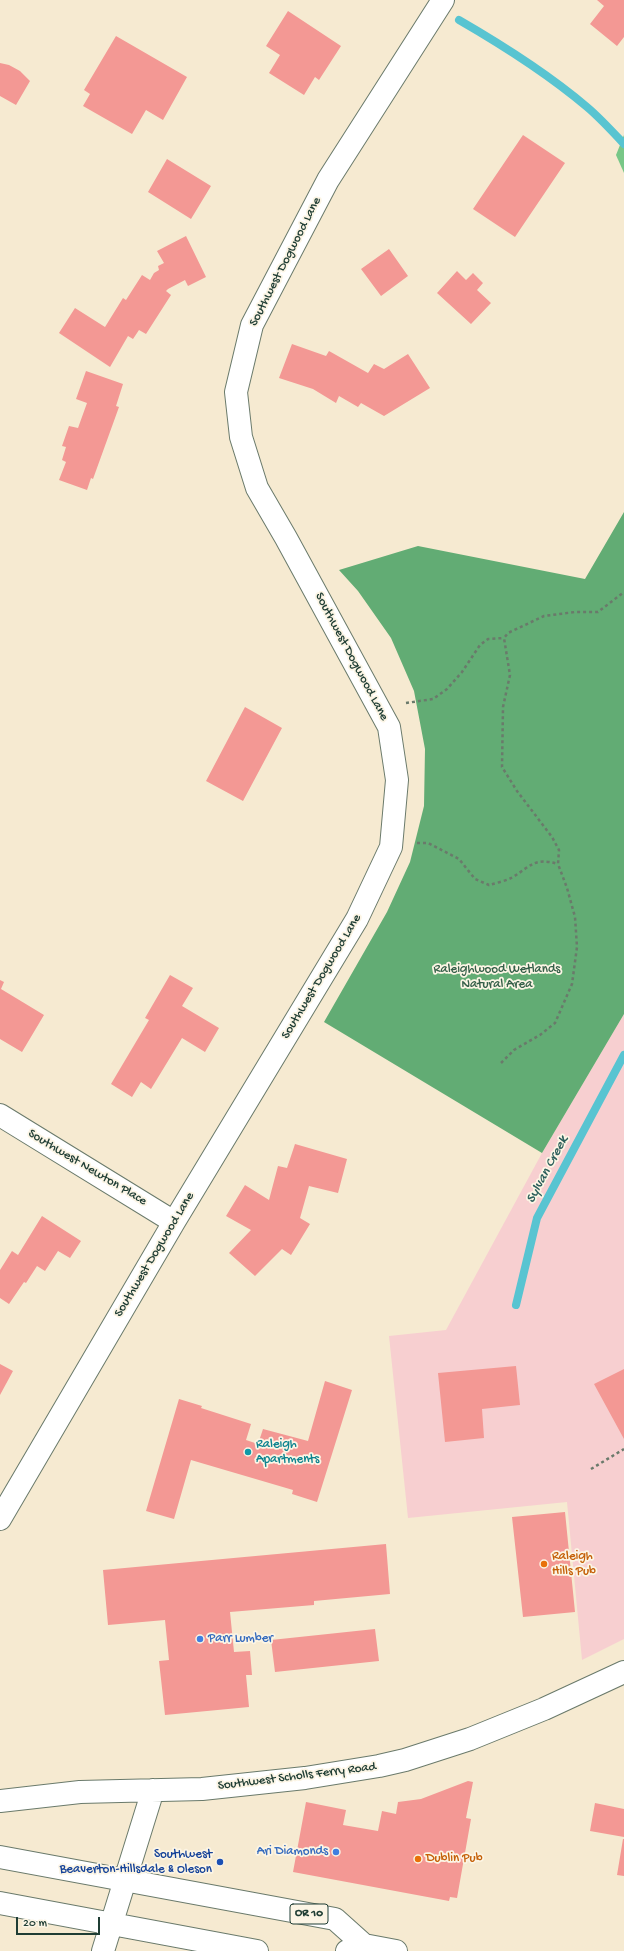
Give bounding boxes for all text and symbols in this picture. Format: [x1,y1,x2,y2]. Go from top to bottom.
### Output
street label: Southwest Dogwood Lane [247,195,325,329]
street label: Southwest Dogwood Lane [311,590,391,724]
street label: Southwest Dogwood Lane [279,912,365,1042]
park label: Raleighwood Wetlands Natural Area [434,962,560,993]
street label: Southwest Newton Place [25,1126,149,1210]
water label: Sylvan Creek [523,1134,573,1206]
street label: Southwest Dogwood Lane [112,1190,198,1320]
place label: Raleigh Apartments [256,1437,319,1468]
marker: Raleigh Apartments [243,1447,253,1457]
place label: Raleigh Hills Pub [552,1549,596,1580]
marker: Raleigh Hills Pub [539,1559,549,1569]
place label: Parr Lumber [208,1631,273,1647]
marker: Parr Lumber [195,1634,205,1644]
street label: Southwest Scholls Ferry Road [217,1760,377,1794]
place label: Ari Diamonds [257,1844,328,1860]
place label: Southwest Beaverton-Hillsdale & Oleson [60,1847,212,1878]
marker: Ari Diamonds [331,1847,341,1857]
place label: Dublin Pub [426,1851,483,1867]
marker: Dublin Pub [413,1854,423,1864]
marker: Southwest Beaverton-Hillsdale & Oleson [215,1857,225,1867]
road number: OR 10 [290,1904,328,1924]
scale bar [18,1909,102,1935]
text: 20 m [23,1917,47,1931]

